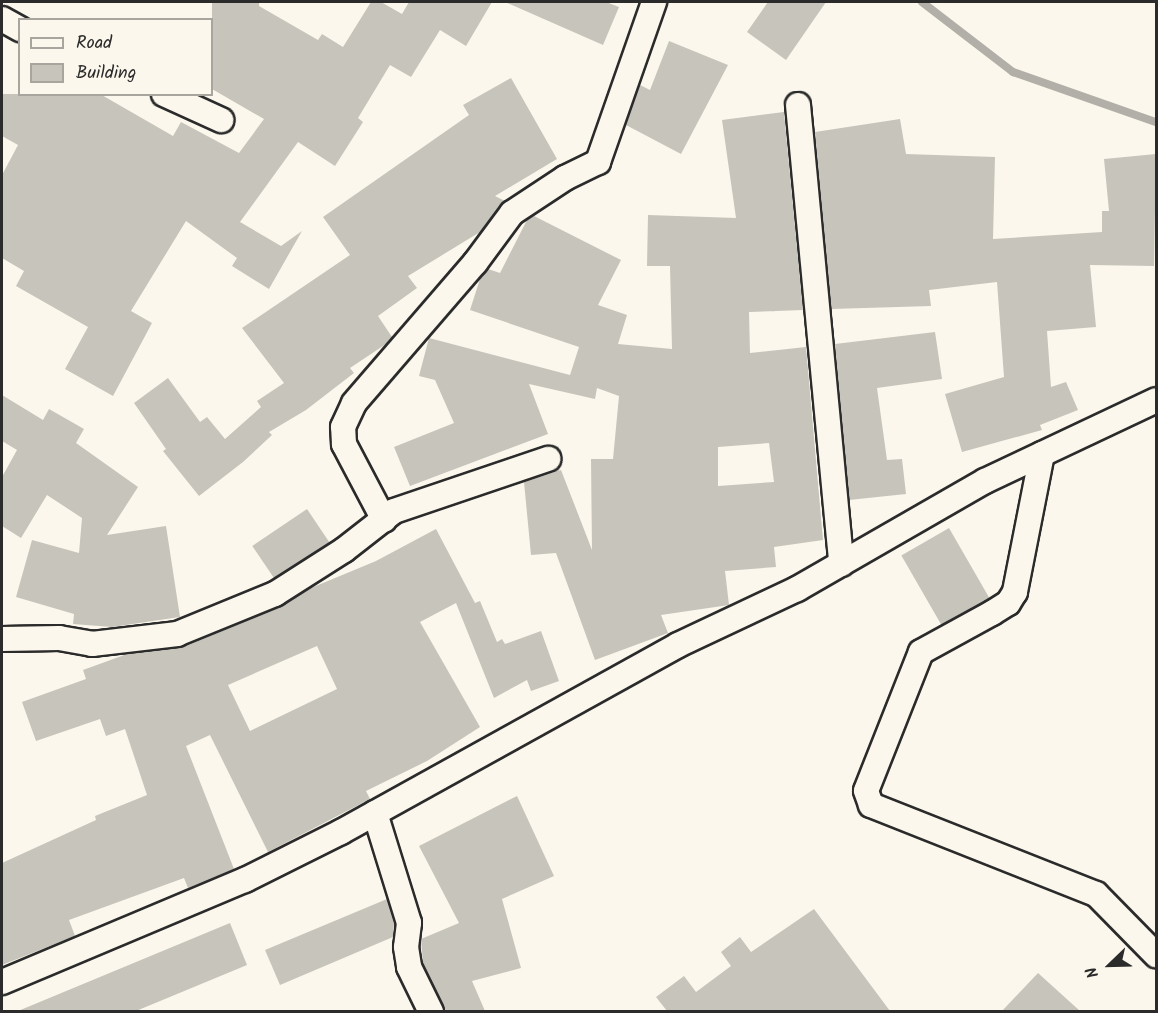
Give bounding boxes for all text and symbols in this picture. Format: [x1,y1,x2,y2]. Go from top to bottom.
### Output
legend [18,18,213,96]
text: Road [76,29,112,58]
text: Building [76,59,136,88]
north arrow [1080,935,1140,995]
text: N [1079,963,1106,982]

